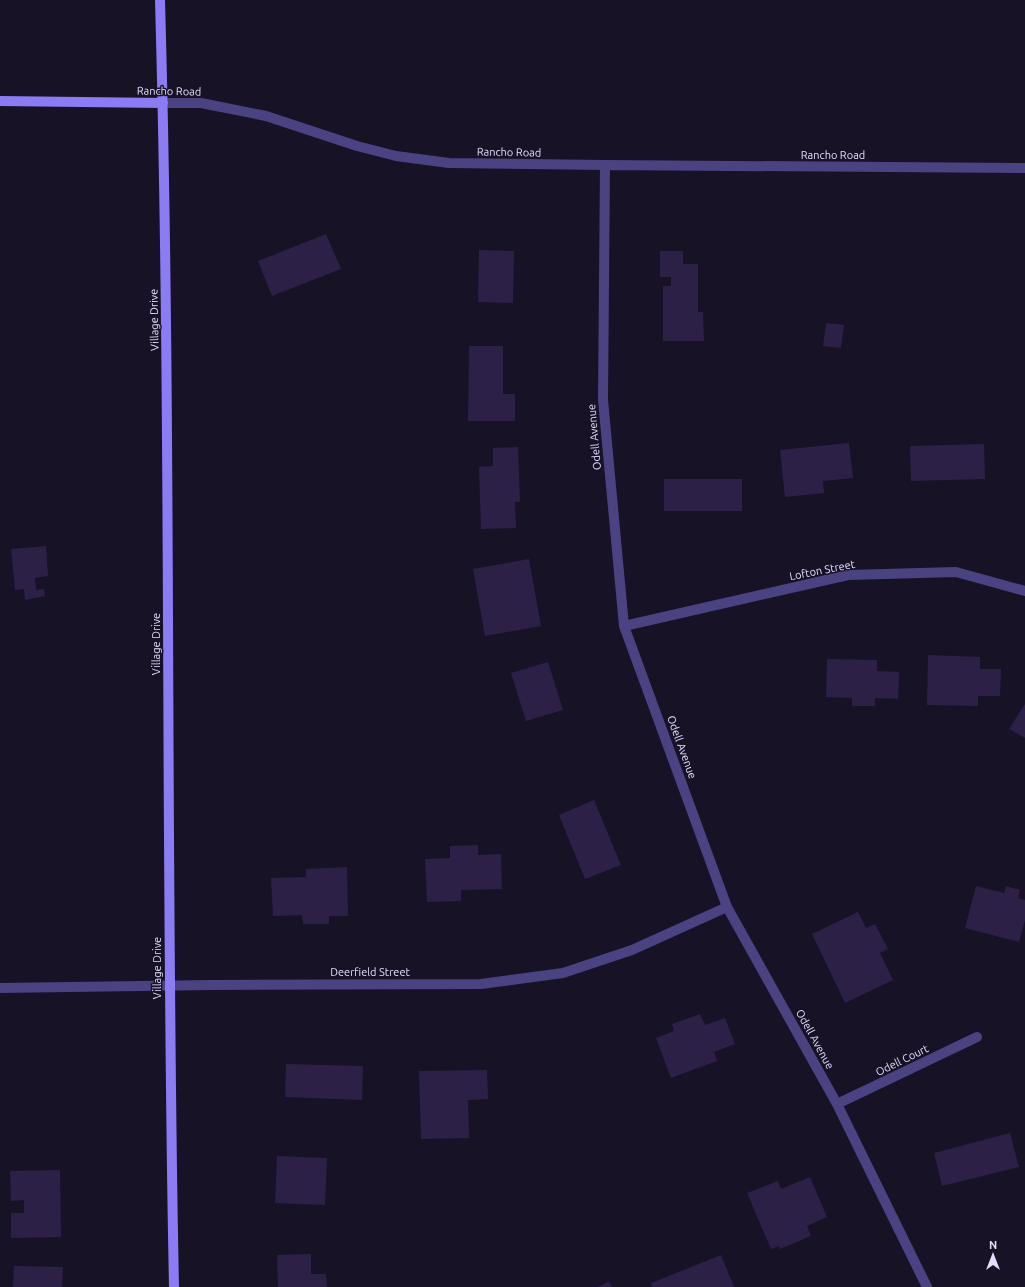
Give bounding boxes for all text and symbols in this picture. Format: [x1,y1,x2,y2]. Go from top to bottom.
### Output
street label: Rancho Road [137,84,201,98]
street label: Rancho Road [477,145,541,159]
street label: Rancho Road [801,149,865,161]
street label: Village Drive [147,289,161,351]
street label: Odell Avenue [585,403,603,471]
street label: Lofton Street [788,558,856,582]
street label: Village Drive [150,613,162,675]
street label: Odell Avenue [665,714,699,780]
street label: Village Drive [151,937,163,999]
street label: Deerfield Street [330,966,410,978]
street label: Odell Avenue [794,1007,836,1071]
street label: Odell Court [874,1042,931,1078]
north arrow [973,1235,1013,1275]
text: N [989,1239,997,1251]

